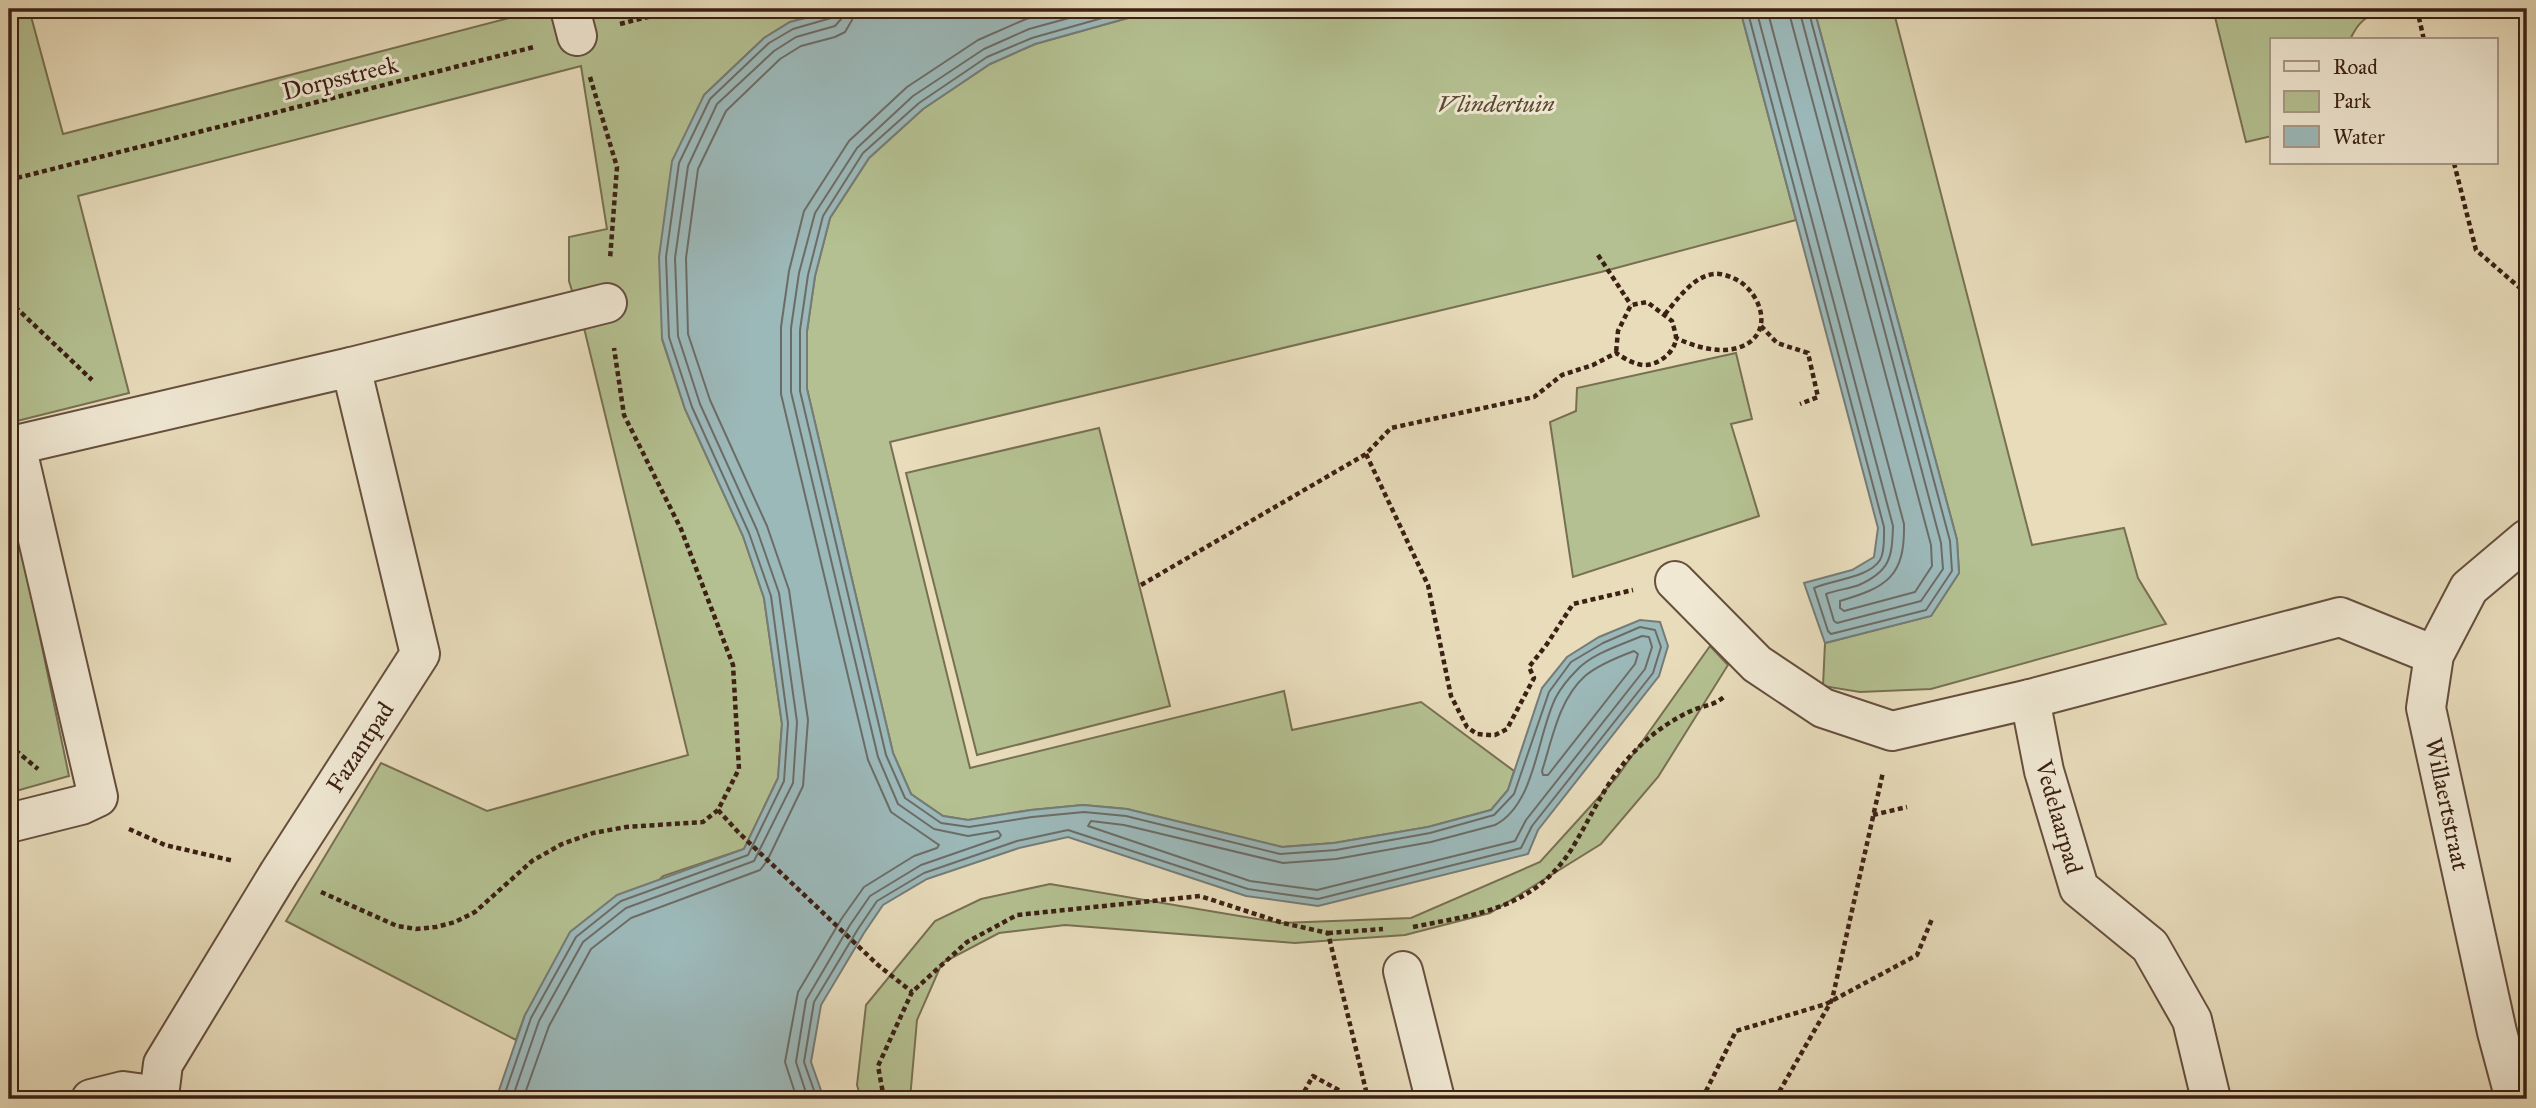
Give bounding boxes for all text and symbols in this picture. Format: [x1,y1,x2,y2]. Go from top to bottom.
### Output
legend [2270,38,2498,164]
street label: Dorpsstreek [279,49,402,107]
text: Road [2333,54,2378,80]
text: Park [2333,88,2371,114]
park label: Vlindertuin [1438,89,1555,119]
text: Water [2333,124,2385,150]
street label: Fazantpad [320,696,400,798]
street label: Willaertstraat [2418,735,2476,874]
street label: Vedelaarpad [2028,756,2090,877]

